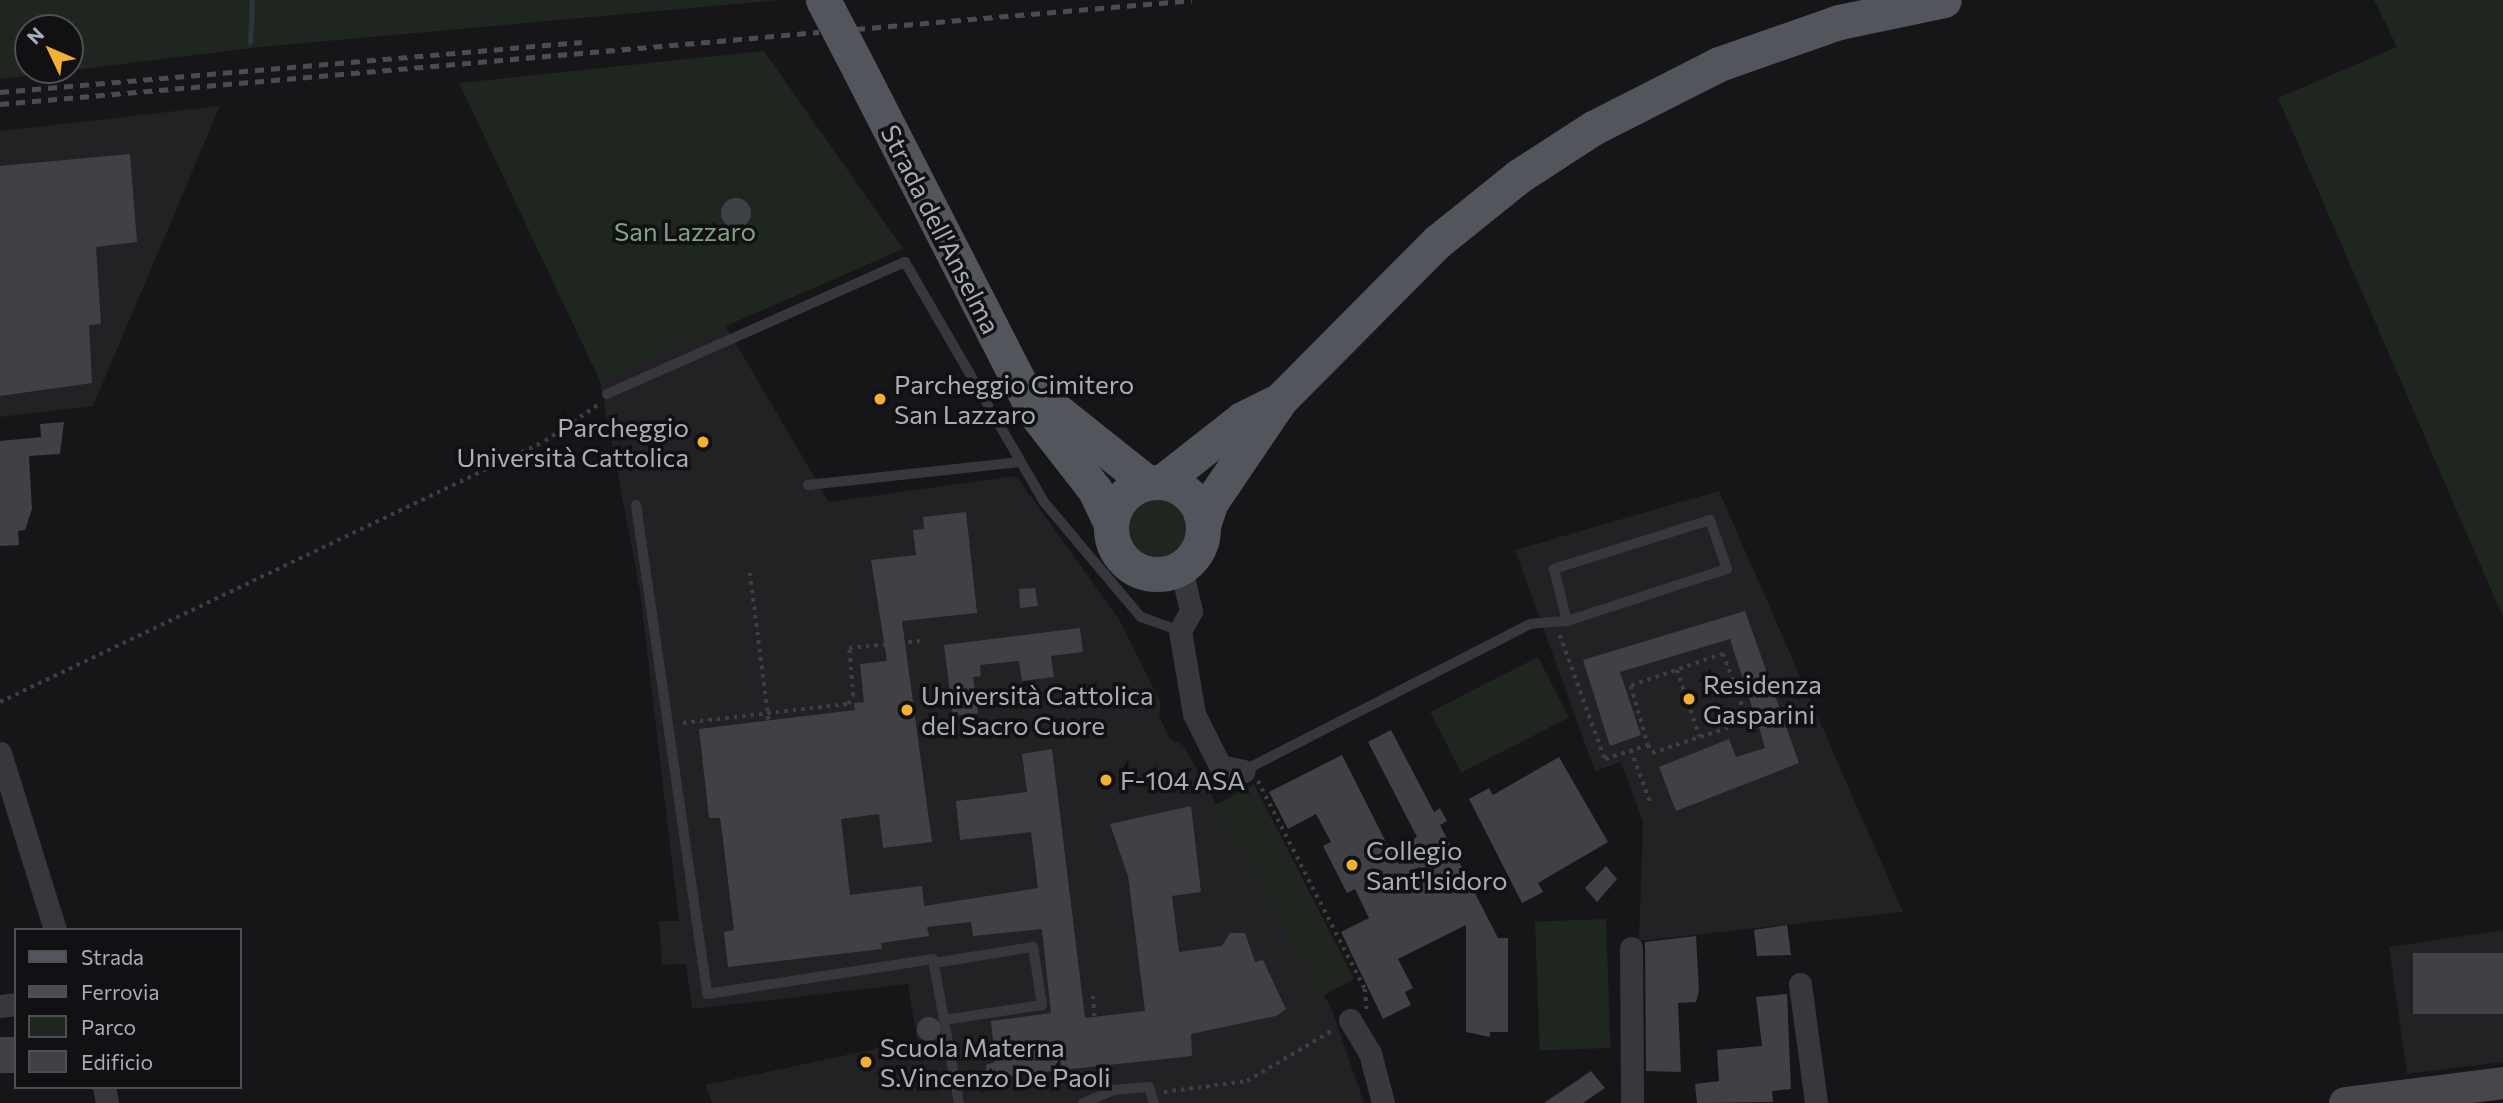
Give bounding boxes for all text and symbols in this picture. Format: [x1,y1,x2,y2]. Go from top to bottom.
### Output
north arrow [14,14,84,84]
text: N [22,22,48,49]
street label: Strada dell'Anselma [875,119,1007,339]
park label: San Lazzaro [614,215,756,247]
place label: Parcheggio Cimitero San Lazzaro [894,368,1134,430]
marker: Parcheggio Cimitero San Lazzaro [872,391,888,407]
place label: Parcheggio Università Cattolica [456,411,689,472]
marker: Parcheggio Università Cattolica [695,434,711,450]
place label: Residenza Gasparini [1703,668,1822,730]
place label: Università Cattolica del Sacro Cuore [921,679,1154,740]
marker: Residenza Gasparini [1681,691,1697,707]
marker: Università Cattolica del Sacro Cuore [899,702,915,718]
place label: F-104 ASA [1120,764,1245,796]
marker: F-104 ASA [1098,772,1114,788]
place label: Collegio Sant'Isidoro [1366,834,1507,896]
marker: Collegio Sant'Isidoro [1344,857,1360,873]
legend [14,928,242,1089]
text: Strada [81,944,144,969]
text: Ferrovia [81,979,159,1004]
text: Parco [81,1014,136,1039]
place label: Scuola Materna S.Vincenzo De Paoli [880,1031,1111,1092]
text: Edificio [81,1049,153,1074]
marker: Scuola Materna S.Vincenzo De Paoli [858,1054,874,1070]

